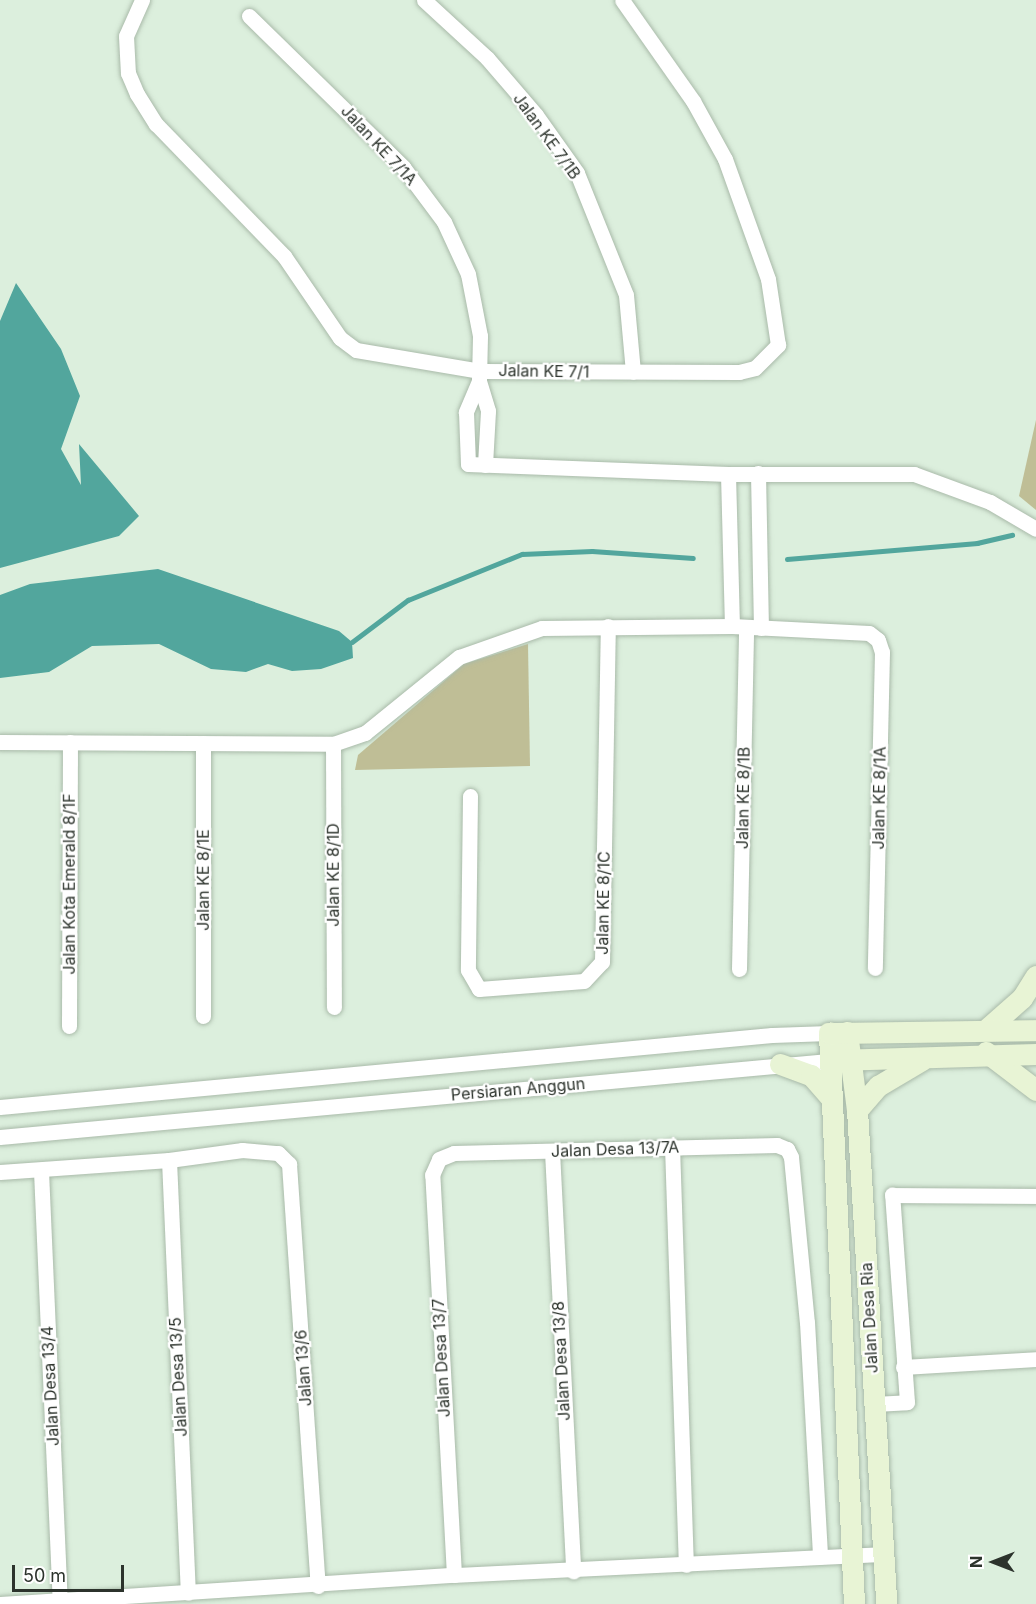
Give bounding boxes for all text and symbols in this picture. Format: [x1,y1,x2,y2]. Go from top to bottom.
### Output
street label: Jalan KE 7/1B [509,89,585,183]
street label: Jalan KE 7/1A [337,101,421,189]
street label: Jalan KE 7/1 [498,361,590,381]
street label: Jalan KE 8/1A [869,746,889,850]
street label: Jalan KE 8/1B [733,747,753,849]
street label: Jalan Kota Emerald 8/1F [59,793,79,975]
street label: Jalan KE 8/1D [323,823,343,927]
street label: Jalan KE 8/1E [193,829,213,931]
street label: Jalan KE 8/1C [592,851,614,955]
street label: Persiaran Anggun [450,1074,586,1104]
street label: Jalan Desa 13/7A [551,1137,679,1161]
street label: Jalan Desa Ria [857,1262,881,1374]
street label: Jalan Desa 13/7 [428,1298,454,1418]
street label: Jalan Desa 13/8 [548,1301,574,1421]
street label: Jalan Desa 13/5 [165,1317,191,1437]
street label: Jalan Desa 13/4 [37,1325,63,1447]
street label: Jalan 13/6 [291,1329,315,1407]
north arrow [964,1532,1024,1592]
scale bar [15,1553,128,1591]
text: N [966,1556,986,1568]
text: 50 m [23,1565,66,1586]

